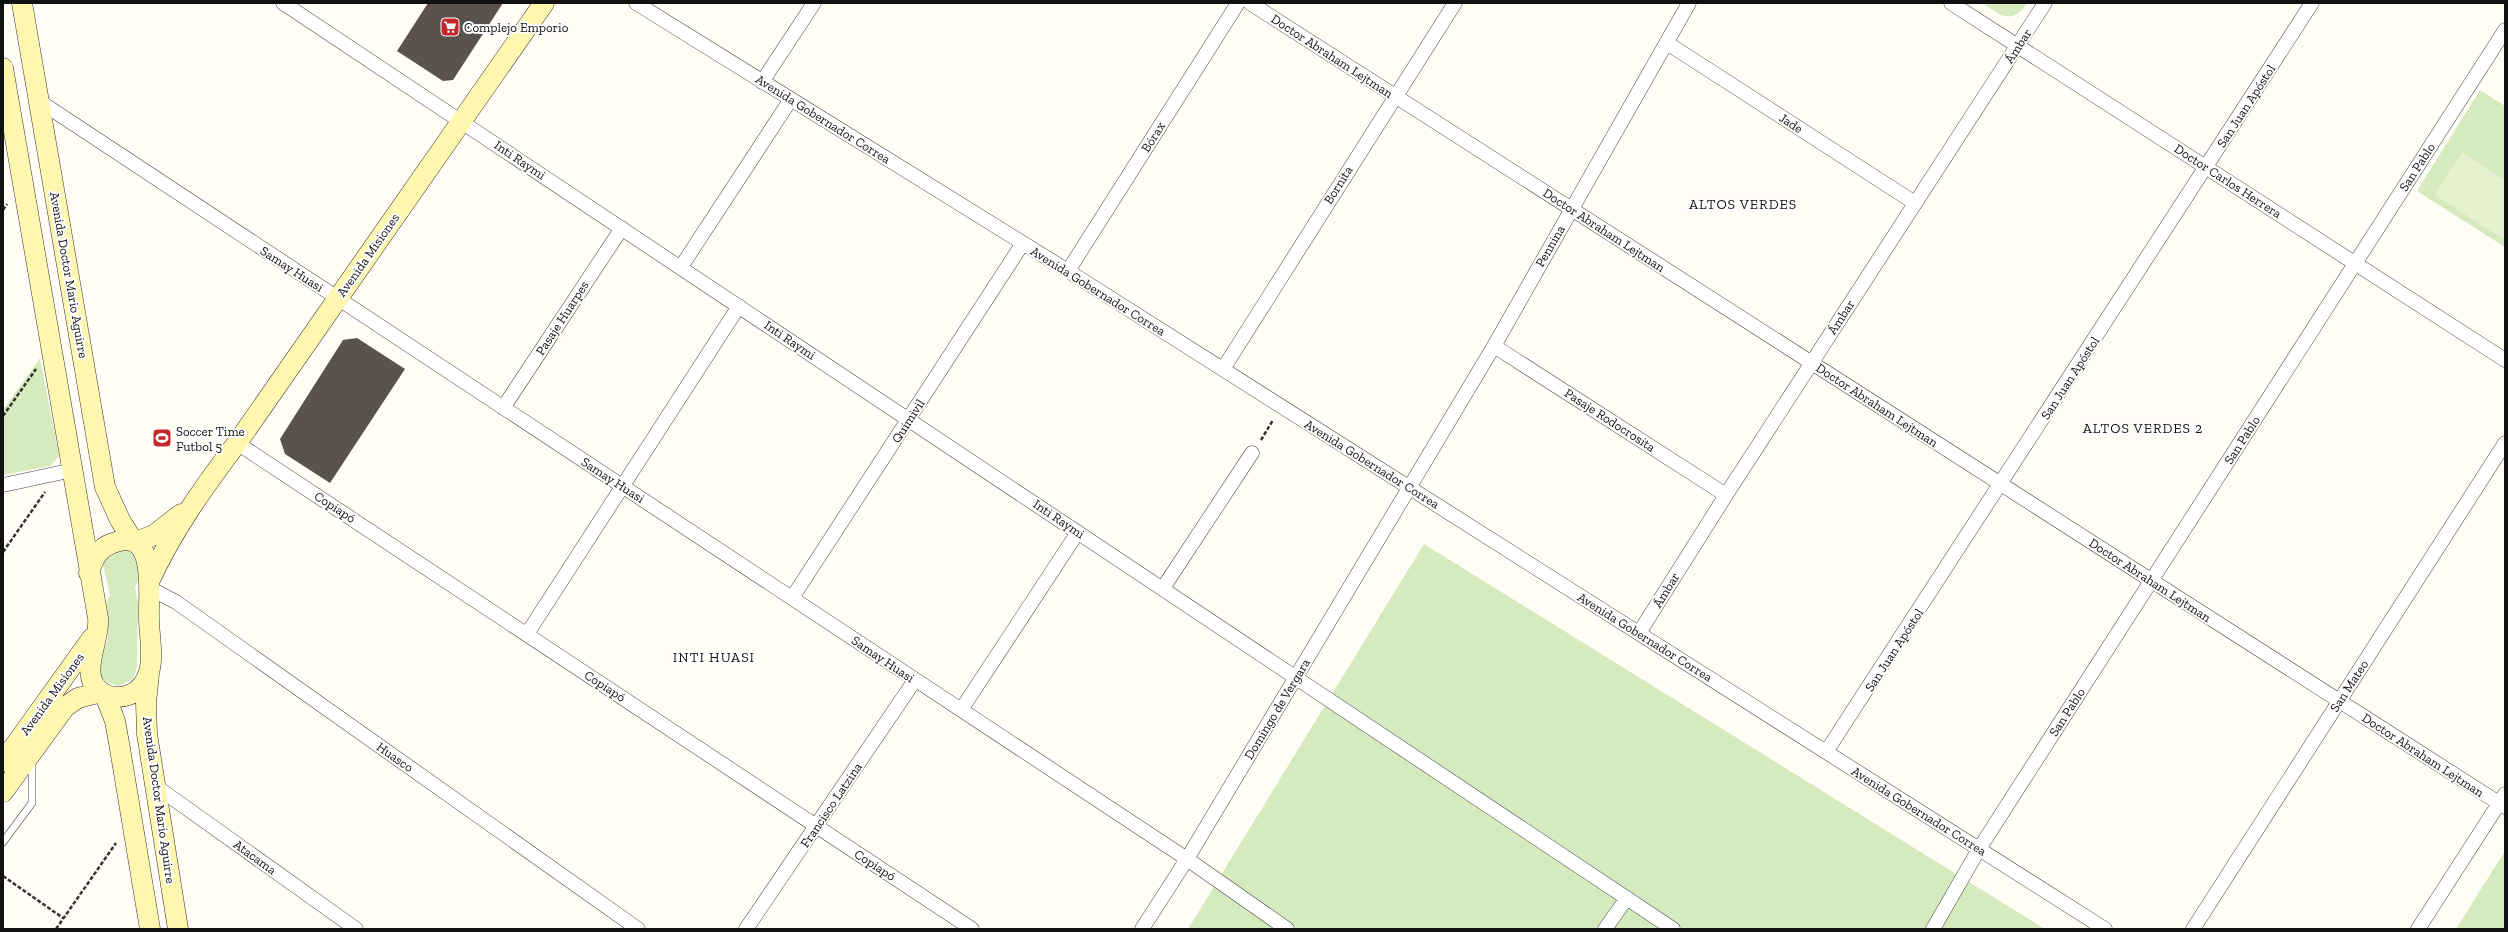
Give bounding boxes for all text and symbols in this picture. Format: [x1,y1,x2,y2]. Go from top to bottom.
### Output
street label: Doctor Abraham Lejtman [1268,11,1396,102]
supermarket icon: Complejo Emporio [439,16,461,38]
place label: Complejo Emporio [464,20,569,36]
street label: Ámbar [2001,26,2035,66]
street label: San Juan Apóstol [2214,61,2279,150]
street label: Avenida Gobernador Correa [753,71,894,167]
street label: Jade [1776,110,1806,136]
street label: Bórax [1138,119,1168,155]
street label: Inti Raymi [492,137,549,183]
street label: San Pablo [2396,140,2438,194]
street label: Doctor Carlos Herrera [2172,141,2285,222]
street label: Bornita [1320,163,1356,207]
street label: Doctor Abraham Lejtman [1540,185,1668,276]
street label: Avenida Doctor Mario Aguirre [47,191,91,359]
district label: ALTOS VERDES [1689,196,1797,213]
street label: Avenida Misiones [334,210,402,300]
street label: Pennina [1532,222,1568,269]
street label: Samay Huasi [258,243,327,295]
street label: Avenida Gobernador Correa [1028,243,1169,339]
street label: Pasaje Huarpes [532,278,593,358]
street label: Ámbar [1824,297,1858,337]
street label: Inti Raymi [762,317,819,363]
street label: San Juan Apóstol [2038,333,2103,422]
street label: Doctor Abraham Lejtman [1813,360,1941,451]
street label: Pasaje Rodocrosita [1561,385,1659,456]
street label: Quimivil [888,396,928,446]
street label: San Pablo [2221,413,2263,467]
street label: Avenida Gobernador Correa [1302,416,1443,512]
district label: ALTOS VERDES 2 [2083,420,2203,437]
place label: Soccer Time Futbol 5 [176,424,245,454]
sports icon: Soccer Time Futbol 5 [151,427,173,449]
street label: Samay Huasi [579,454,648,506]
street label: Copiapó [312,488,359,526]
street label: Inti Raymi [1031,496,1088,542]
street label: Doctor Abraham Lejtman [2086,535,2214,626]
street label: Ámbar [1649,570,1683,610]
street label: Avenida Gobernador Correa [1575,589,1716,685]
street label: San Juan Apóstol [1862,605,1927,694]
street label: Samay Huasi [849,633,917,686]
district label: INTI HUASI [673,649,755,666]
street label: Avenida Misiones [17,650,87,738]
street label: Domingo de Vergara [1241,655,1313,762]
street label: San Mateo [2327,657,2371,715]
street label: Copiapó [582,667,629,705]
street label: San Pablo [2046,685,2088,739]
street label: Doctor Abraham Lejtman [2359,710,2487,801]
street label: Avenida Doctor Mario Aguirre [140,715,178,885]
street label: Huasco [374,739,417,775]
street label: Francisco Latzina [797,759,865,850]
street label: Avenida Gobernador Correa [1849,763,1990,859]
street label: Atacama [231,836,280,878]
street label: Copiapó [852,846,899,884]

